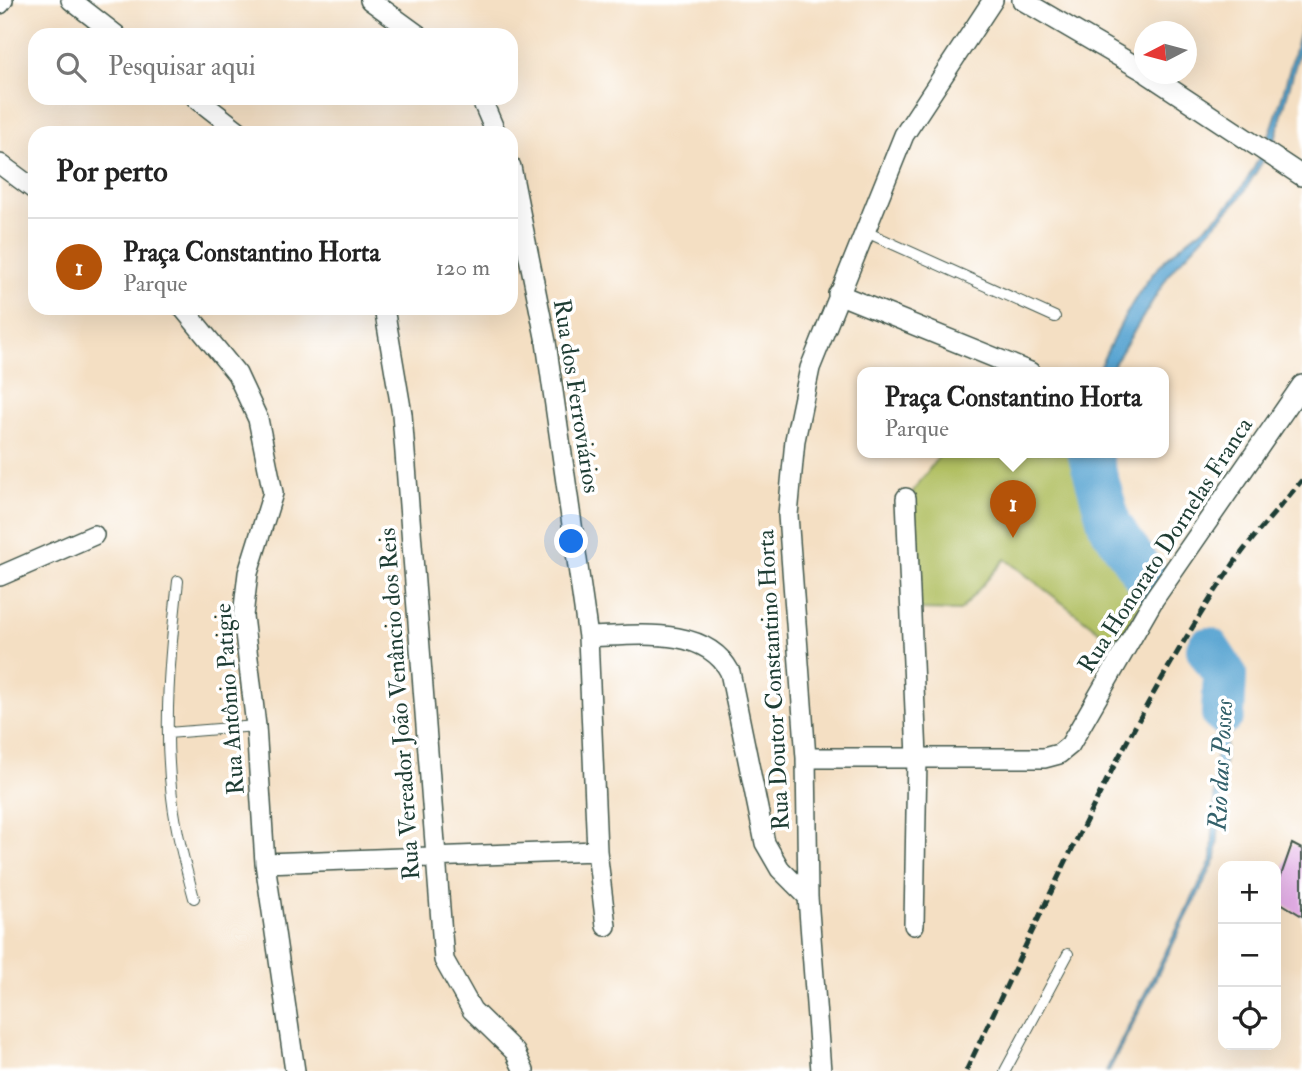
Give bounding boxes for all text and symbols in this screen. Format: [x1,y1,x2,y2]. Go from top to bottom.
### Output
north arrow [1134,21,1197,84]
search box [28,28,518,105]
icon: search [52,48,90,86]
text: Pesquisar aqui [108,51,256,83]
text: Por perto [56,153,168,190]
text: Praça Constantino Horta [123,237,380,269]
text: 1 [75,253,83,282]
text: 120 m [436,253,490,282]
text: Parque [123,269,187,298]
street label: Rua dos Ferroviários [546,297,607,495]
popup [857,367,1169,458]
text: Praça Constantino Horta [884,382,1142,414]
street label: Rua Honorato Dornelas Franca [1071,410,1260,679]
text: Parque [884,414,949,443]
pin: 1 [990,480,1036,538]
your location [554,524,588,558]
street label: Rua Vereador João Venâncio dos Reis [372,527,427,881]
street label: Rua Doutor Constantino Horta [750,528,797,831]
street label: Rua Antônio Patigie [207,602,252,796]
water label: Rio das Posses [1202,698,1240,832]
map controls [1218,861,1281,1050]
button: + [1218,861,1281,924]
button: − [1218,924,1281,987]
button: locate [1218,987,1281,1050]

